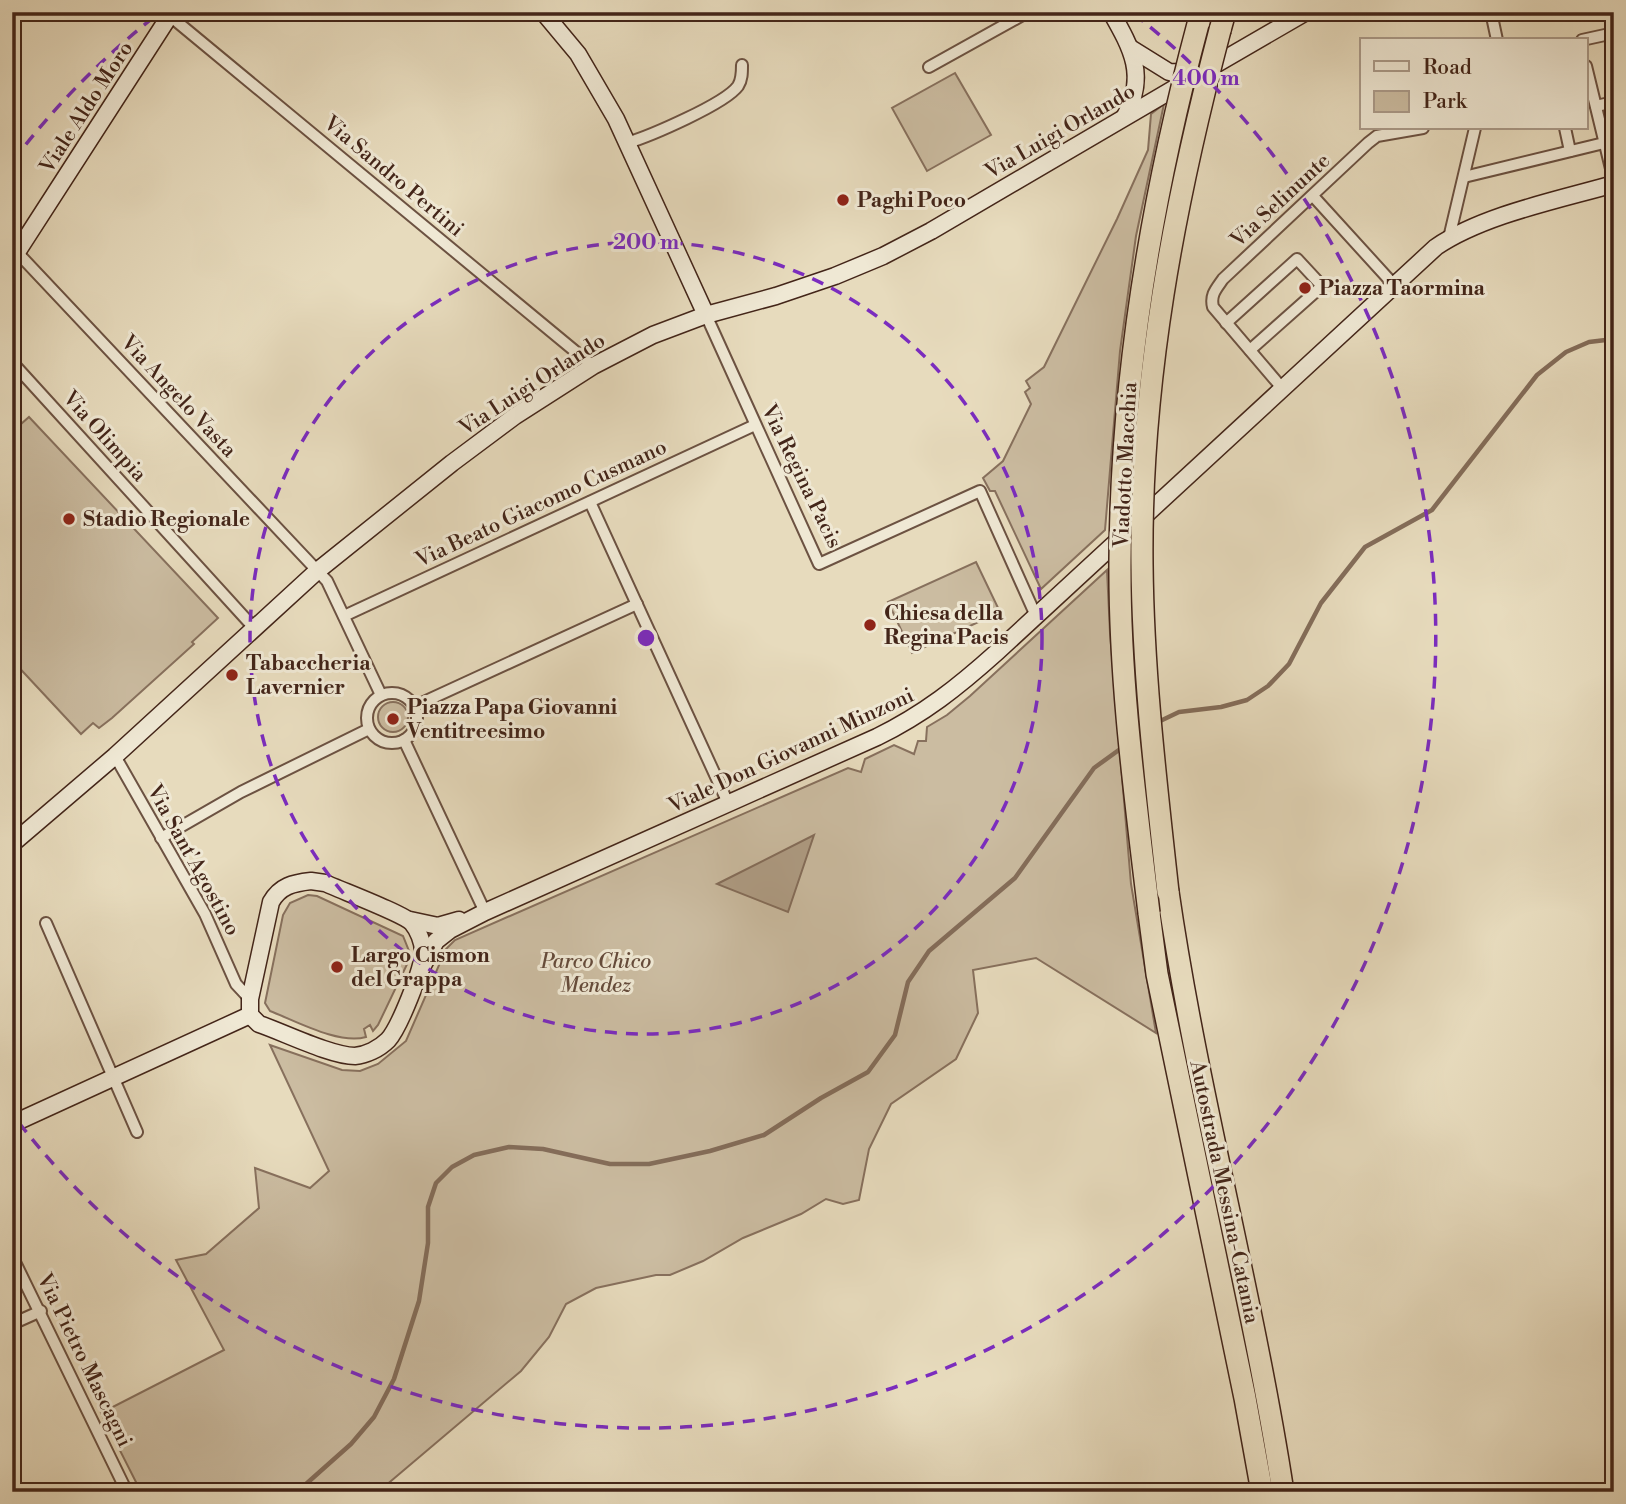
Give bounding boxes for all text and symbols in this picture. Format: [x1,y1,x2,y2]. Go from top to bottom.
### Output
street label: Viale Aldo Moro [34,37,139,179]
legend [1360,38,1588,130]
text: Road [1423,55,1472,81]
text: 400 m [1172,66,1240,92]
street label: Via Luigi Orlando [980,78,1140,186]
text: Park [1423,89,1468,115]
street label: Via Sandro Pertini [317,110,469,243]
street label: Via Selinunte [1225,148,1336,254]
place label: Paghi Poco [857,188,966,214]
marker: Paghi Poco [835,192,851,208]
text: 200 m [613,230,679,256]
place label: Piazza Taormina [1319,276,1486,302]
marker: Piazza Taormina [1297,280,1313,296]
street label: Via Luigi Orlando [454,328,610,442]
street label: Via Angelo Vasta [114,329,242,464]
street label: Viadotto Macchia [1109,381,1143,550]
street label: Via Olimpia [56,385,152,488]
street label: Via Regina Pacis [755,399,847,552]
street label: Via Beato Giacomo Cusmano [411,434,671,574]
place label: Stadio Regionale [83,507,250,533]
marker: Stadio Regionale [61,511,77,527]
place label: Chiesa della Regina Pacis [884,601,1008,651]
marker: Chiesa della Regina Pacis [862,617,878,633]
centre of rings [634,626,658,650]
place label: Tabaccheria Lavernier [246,651,371,701]
marker: Tabaccheria Lavernier [224,667,240,683]
street label: Viale Don Giovanni Minzoni [664,682,918,820]
place label: Piazza Papa Giovanni Ventitreesimo [406,695,618,745]
marker: Piazza Papa Giovanni Ventitreesimo [385,711,401,727]
street label: Via Sant'Agostino [140,780,245,941]
place label: Largo Cismon del Grappa [351,943,490,993]
park label: Parco Chico Mendez [540,949,651,999]
marker: Largo Cismon del Grappa [329,959,345,975]
street label: Autostrada Messina-Catania [1183,1057,1265,1327]
street label: Via Pietro Mascagni [30,1268,137,1452]

